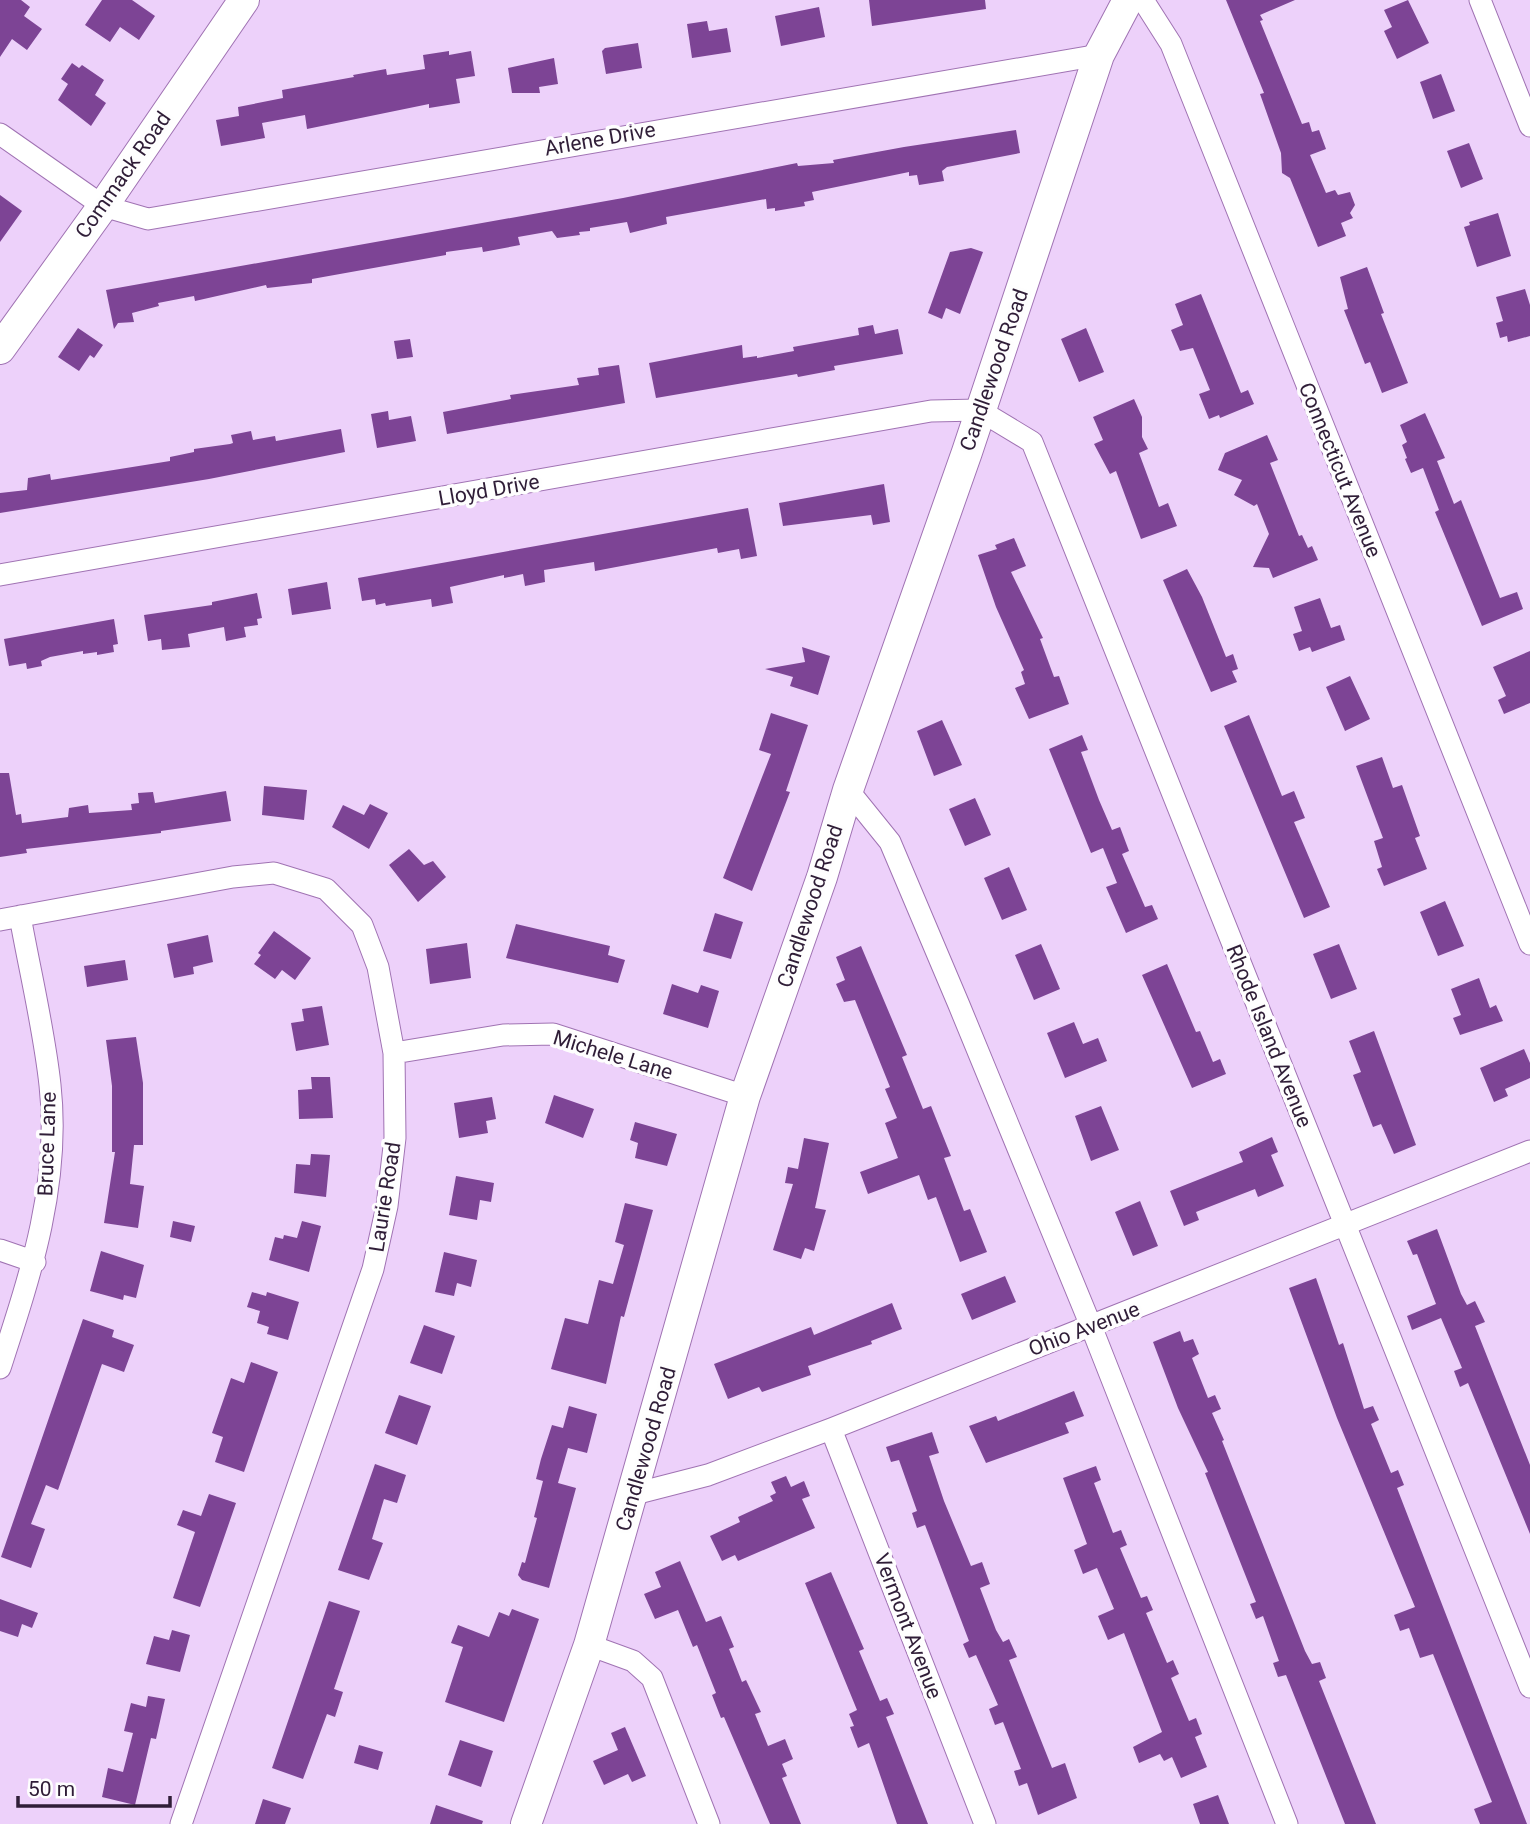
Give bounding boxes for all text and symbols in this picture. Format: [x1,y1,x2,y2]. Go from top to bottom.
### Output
street label: Commack Road [70,107,176,243]
street label: Arlene Drive [543,117,657,161]
street label: Candlewood Road [955,286,1033,454]
street label: Connecticut Avenue [1294,379,1386,561]
street label: Lloyd Drive [437,469,541,511]
street label: Candlewood Road [772,822,848,990]
street label: Rhode Island Avenue [1221,941,1317,1131]
street label: Michele Lane [550,1025,676,1085]
street label: Bruce Lane [33,1091,61,1197]
street label: Laurie Road [364,1140,406,1254]
street label: Ohio Avenue [1025,1297,1143,1361]
street label: Candlewood Road [611,1364,681,1534]
street label: Vermont Avenue [869,1550,947,1702]
scale bar [18,1764,170,1808]
text: 50 m [28,1777,75,1801]

